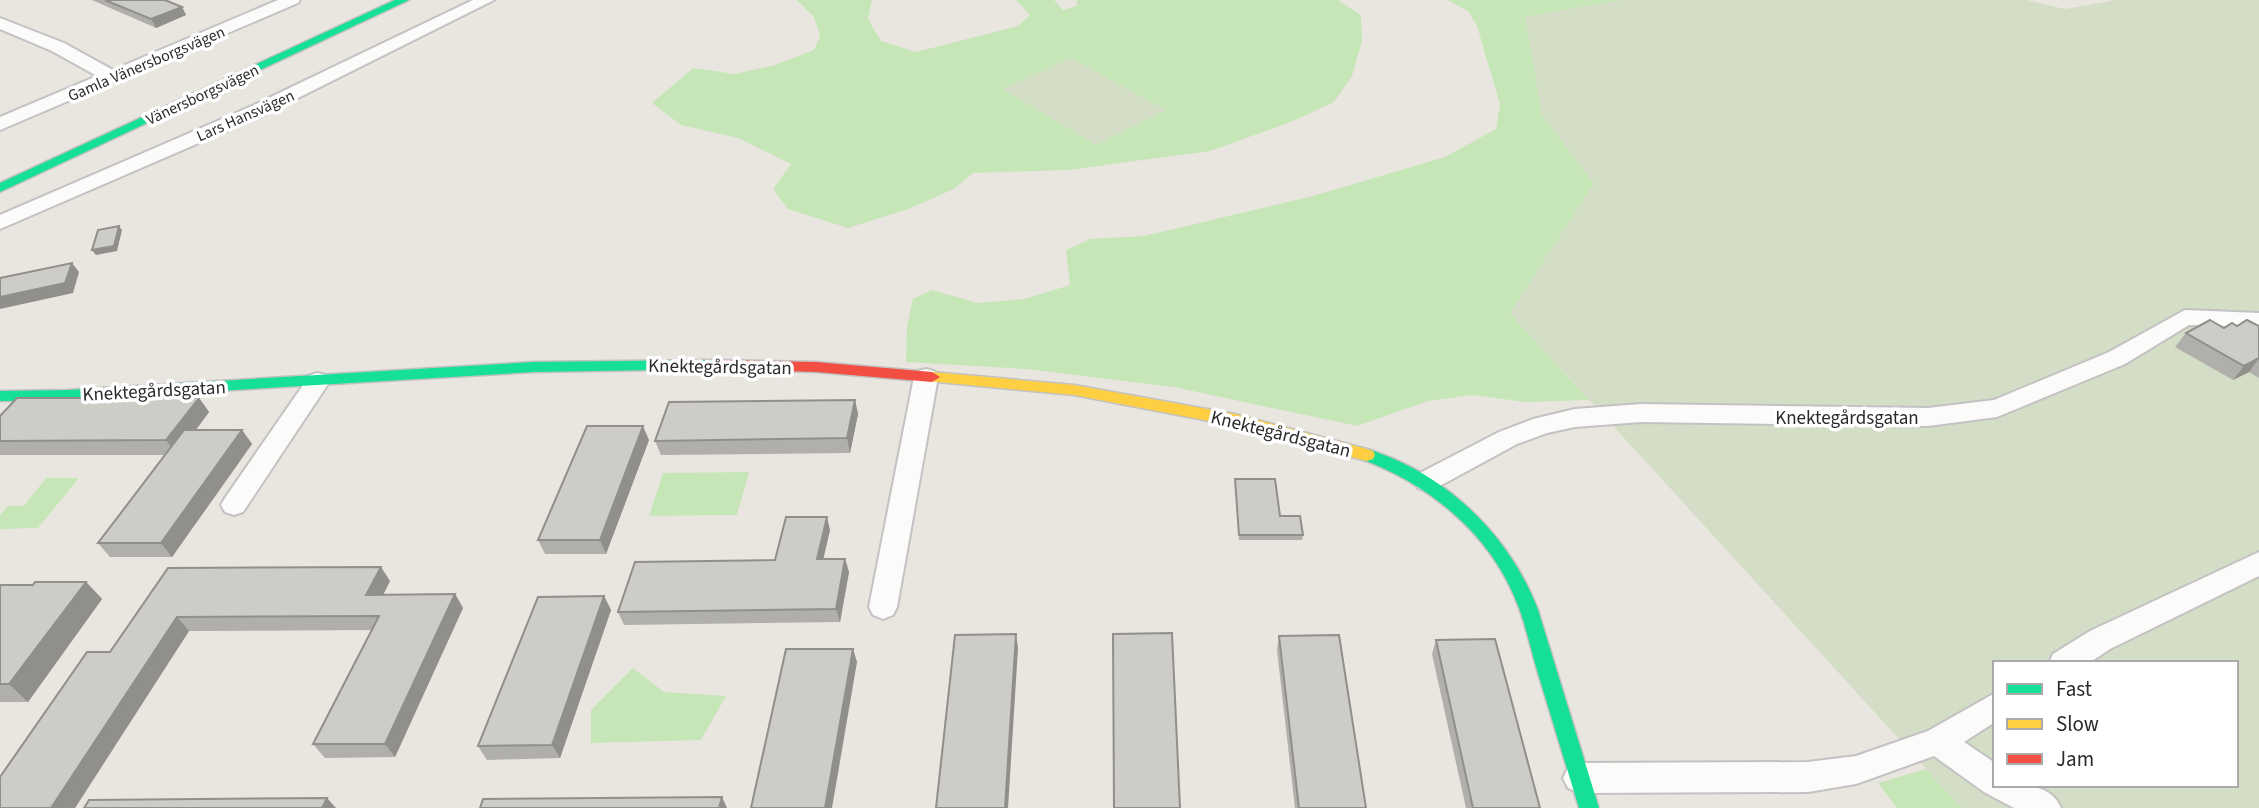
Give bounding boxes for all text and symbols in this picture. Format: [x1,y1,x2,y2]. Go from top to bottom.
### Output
street label: Gamla Vänersborgsvägen [65,21,227,105]
street label: Vänersborgsvägen [143,59,261,129]
street label: Lars Hansvägen [193,85,298,147]
street label: Knektegårdsgatan [648,353,792,382]
street label: Knektegårdsgatan [82,374,226,409]
street label: Knektegårdsgatan [1208,404,1354,465]
street label: Knektegårdsgatan [1775,405,1919,432]
legend [1993,661,2238,787]
text: Fast [2056,674,2092,704]
text: Slow [2056,709,2099,739]
text: Jam [2056,744,2094,774]

